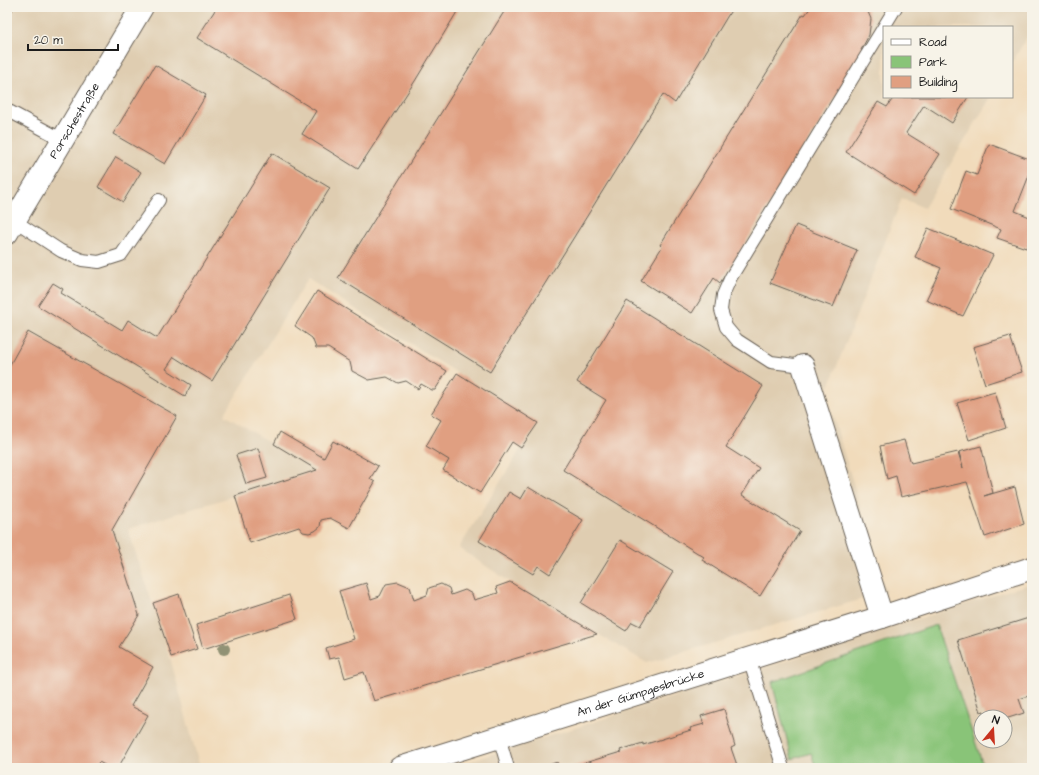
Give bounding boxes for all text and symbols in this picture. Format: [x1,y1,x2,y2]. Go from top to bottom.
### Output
scale bar [28,26,118,52]
legend [883,26,1013,98]
text: 20 m [34,32,63,49]
text: Road [919,34,947,51]
text: Park [919,54,947,71]
text: Building [919,74,957,92]
street label: Porschestraße [45,79,104,162]
street label: An der Gümpgesbrücke [575,665,707,721]
north arrow [973,709,1013,749]
text: N [990,712,1002,728]

